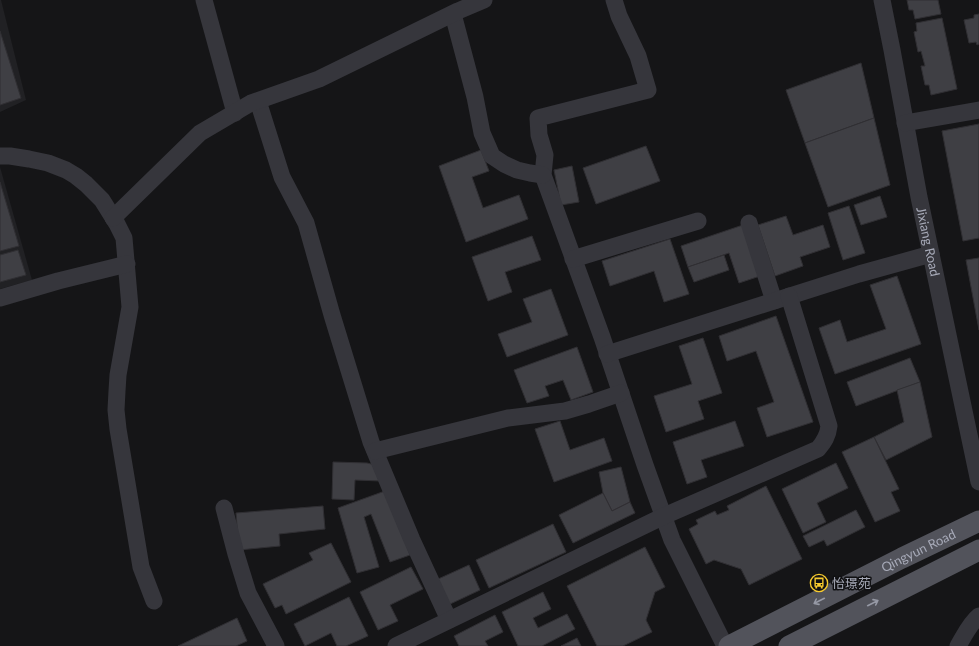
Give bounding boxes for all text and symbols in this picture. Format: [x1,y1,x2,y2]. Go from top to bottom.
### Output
street label: Jixiang Road [913,205,944,278]
street label: Qingyun Road [878,526,958,575]
bus stop icon: 怡璟苑 [809,573,829,593]
place label: 怡璟苑 [832,575,871,591]
one-way arrow [813,598,825,605]
one-way arrow [867,599,879,606]

